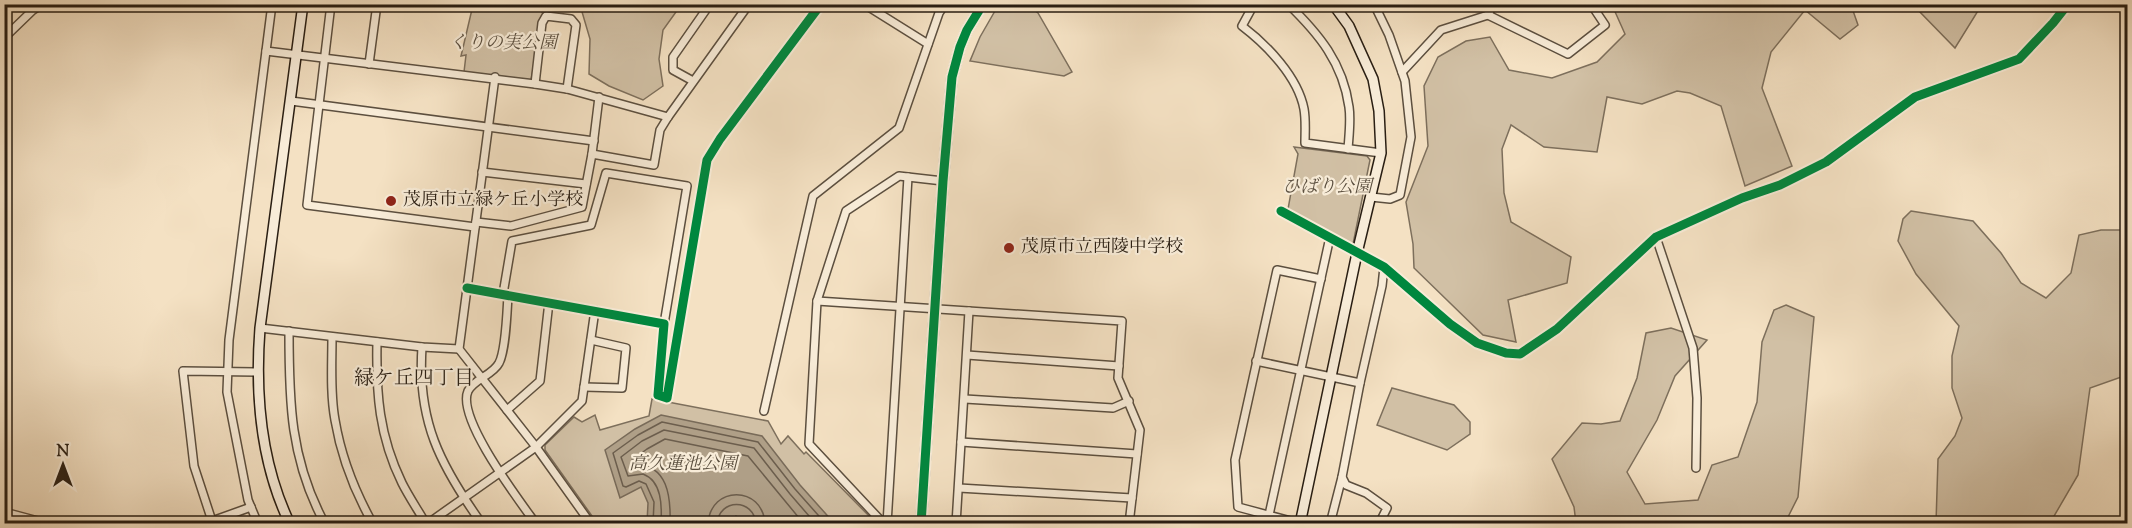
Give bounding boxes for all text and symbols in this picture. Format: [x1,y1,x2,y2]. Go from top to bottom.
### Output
park label: くりの実公園 [449,31,560,57]
park label: ひばり公園 [1282,175,1375,201]
place label: 茂原市立緑ケ丘小学校 [403,188,583,214]
marker: 茂原市立緑ケ丘小学校 [384,194,398,208]
place label: 茂原市立西陵中学校 [1021,235,1183,261]
marker: 茂原市立西陵中学校 [1002,241,1016,255]
district label: 緑ケ丘四丁目 [354,365,474,394]
north arrow [33,435,93,495]
text: N [57,441,70,464]
park label: 高久蓮池公園 [629,452,740,478]

